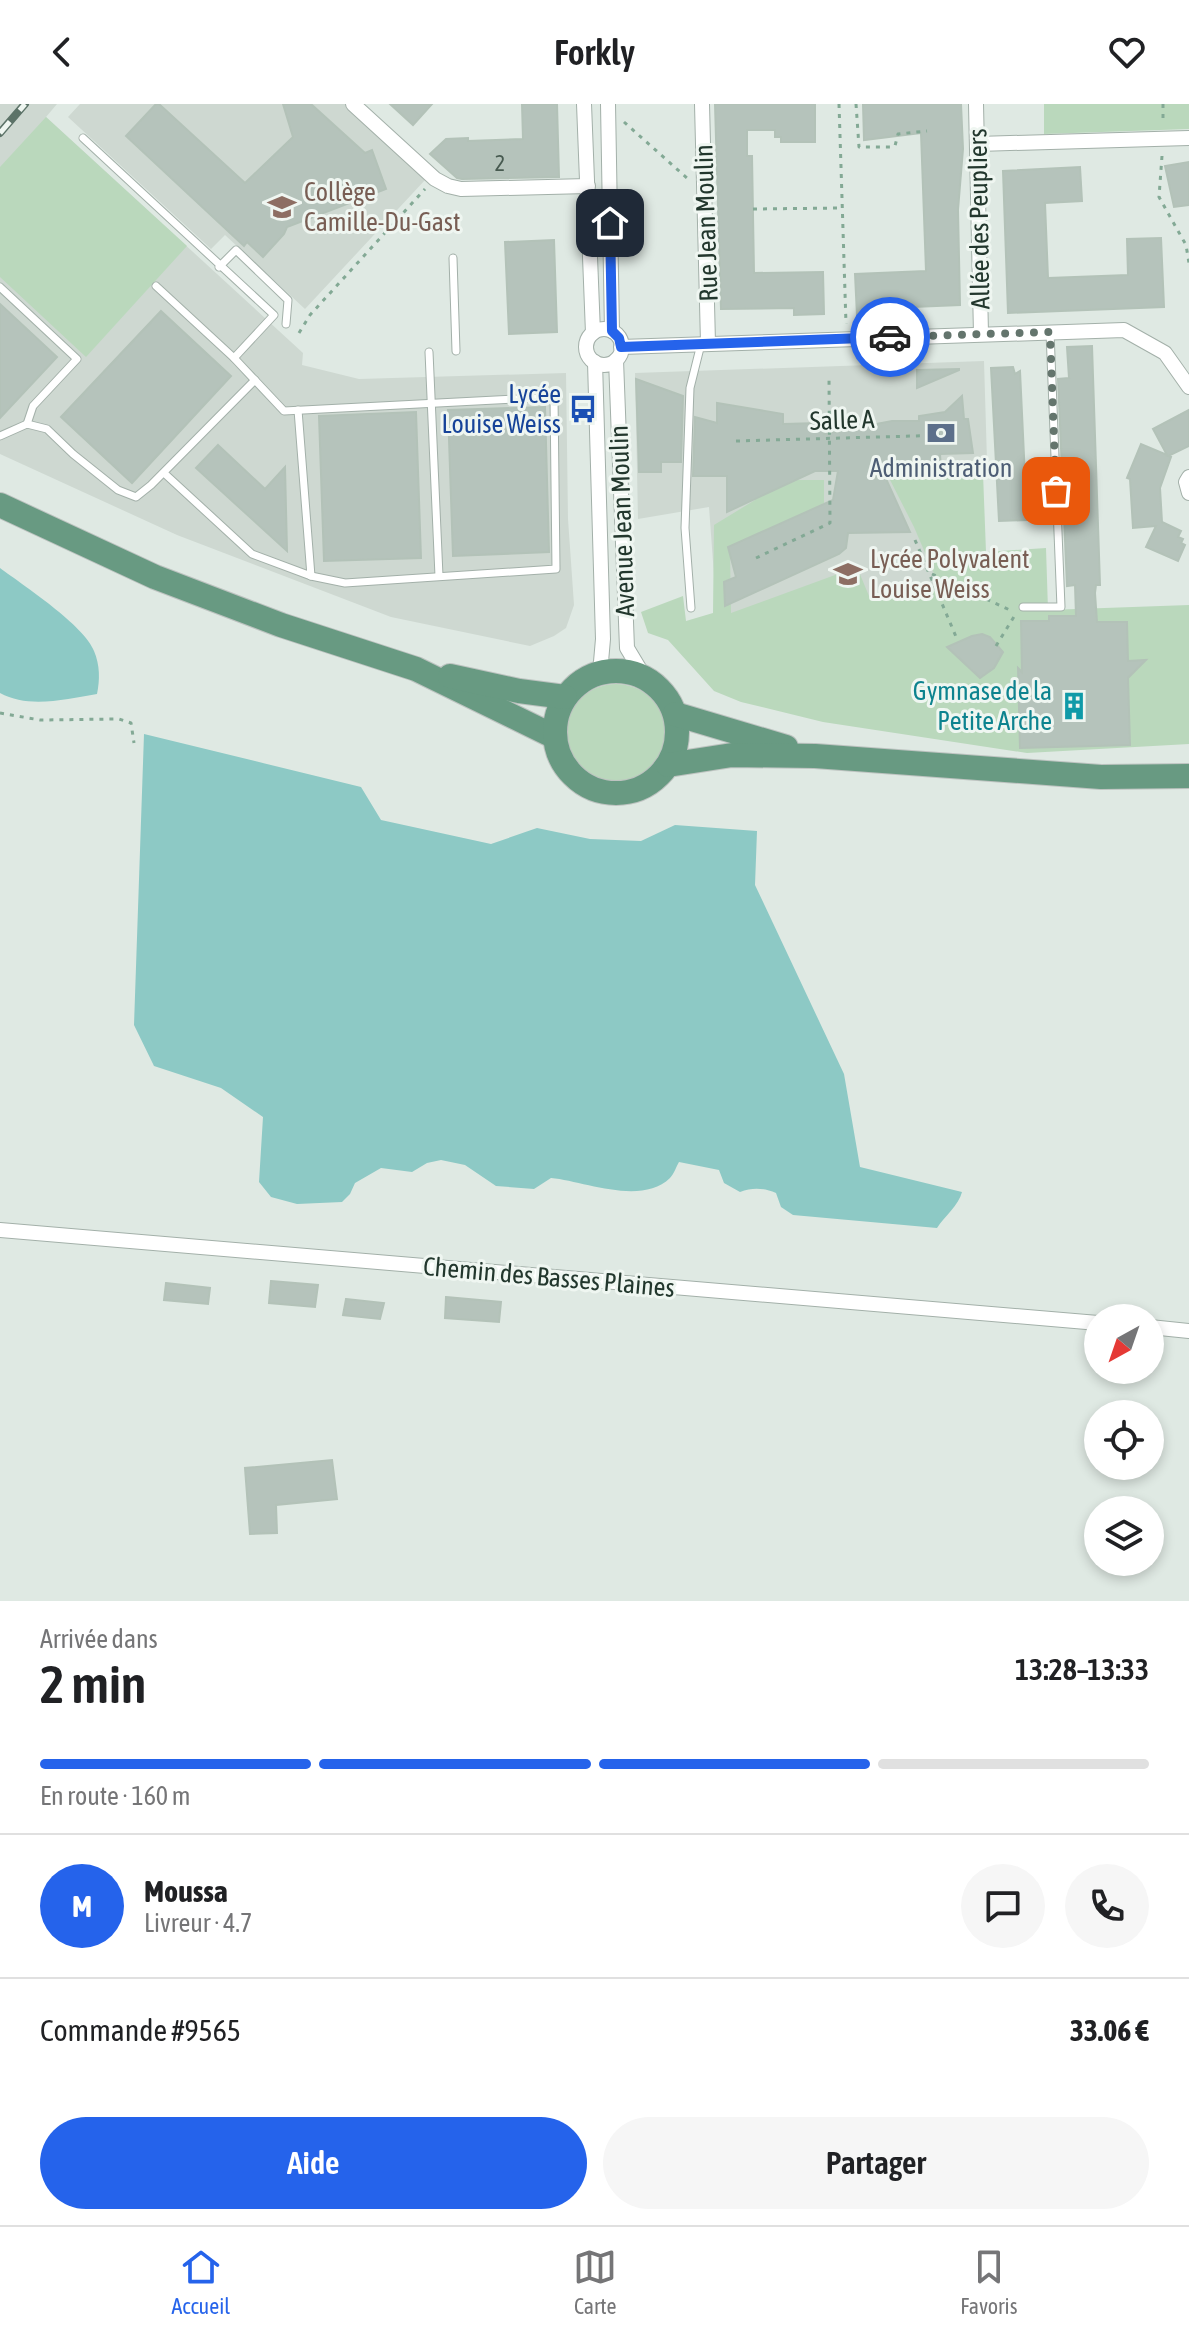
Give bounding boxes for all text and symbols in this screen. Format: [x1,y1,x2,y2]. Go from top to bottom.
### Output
icon: back [40,30,84,74]
icon: heart [1105,30,1149,74]
text: Forkly [554,31,635,73]
street label: Allée des Peupliers [962,128,996,310]
street label: Rue Jean Moulin [688,144,724,302]
house number: 2 [495,150,505,176]
place label: Collège Camille-Du-Gast [304,177,460,237]
pin [576,189,644,257]
school or university icon: Collège Camille-Du-Gast [267,192,297,222]
icon: home [588,201,632,245]
courier [850,297,930,377]
icon: car [868,315,912,359]
place label: Lycée Louise Weiss [441,379,561,439]
bus stop icon: Lycée Louise Weiss [568,394,598,424]
street label: Salle A [809,404,875,436]
bank icon: Administration [926,418,956,448]
street label: Avenue Jean Moulin [604,425,640,617]
place label: Administration [870,453,1012,483]
pin [1022,457,1090,525]
icon: bag [1034,469,1078,513]
place label: Lycée Polyvalent Louise Weiss [870,544,1030,604]
school or university icon: Lycée Polyvalent Louise Weiss [833,559,863,589]
place label: Gymnase de la Petite Arche [913,676,1052,736]
building icon: Gymnase de la Petite Arche [1059,691,1089,721]
street label: Chemin des Basses Plaines [422,1251,676,1303]
north arrow [1084,1304,1164,1384]
map controls [1084,1304,1164,1576]
button: locate [1084,1400,1164,1480]
button: layers [1084,1496,1164,1576]
text: Arrivée dans [40,1624,158,1654]
text: 13:28–13:33 [1015,1652,1149,1686]
text: 2 min [40,1654,146,1714]
text: En route · 160 m [40,1781,190,1811]
button: chat [961,1864,1045,1948]
button: phone [1065,1864,1149,1948]
text: Moussa [144,1874,228,1908]
text: M [72,1889,92,1923]
text: Livreur · 4.7 [144,1908,252,1938]
text: Commande #9565 [40,2013,241,2047]
text: 33.06 € [1070,2013,1149,2047]
button: Aide [40,2117,587,2209]
button: Partager [603,2117,1149,2209]
tab: Accueil [172,2245,230,2319]
tab: Carte [573,2245,617,2319]
tab: Favoris [960,2245,1017,2319]

